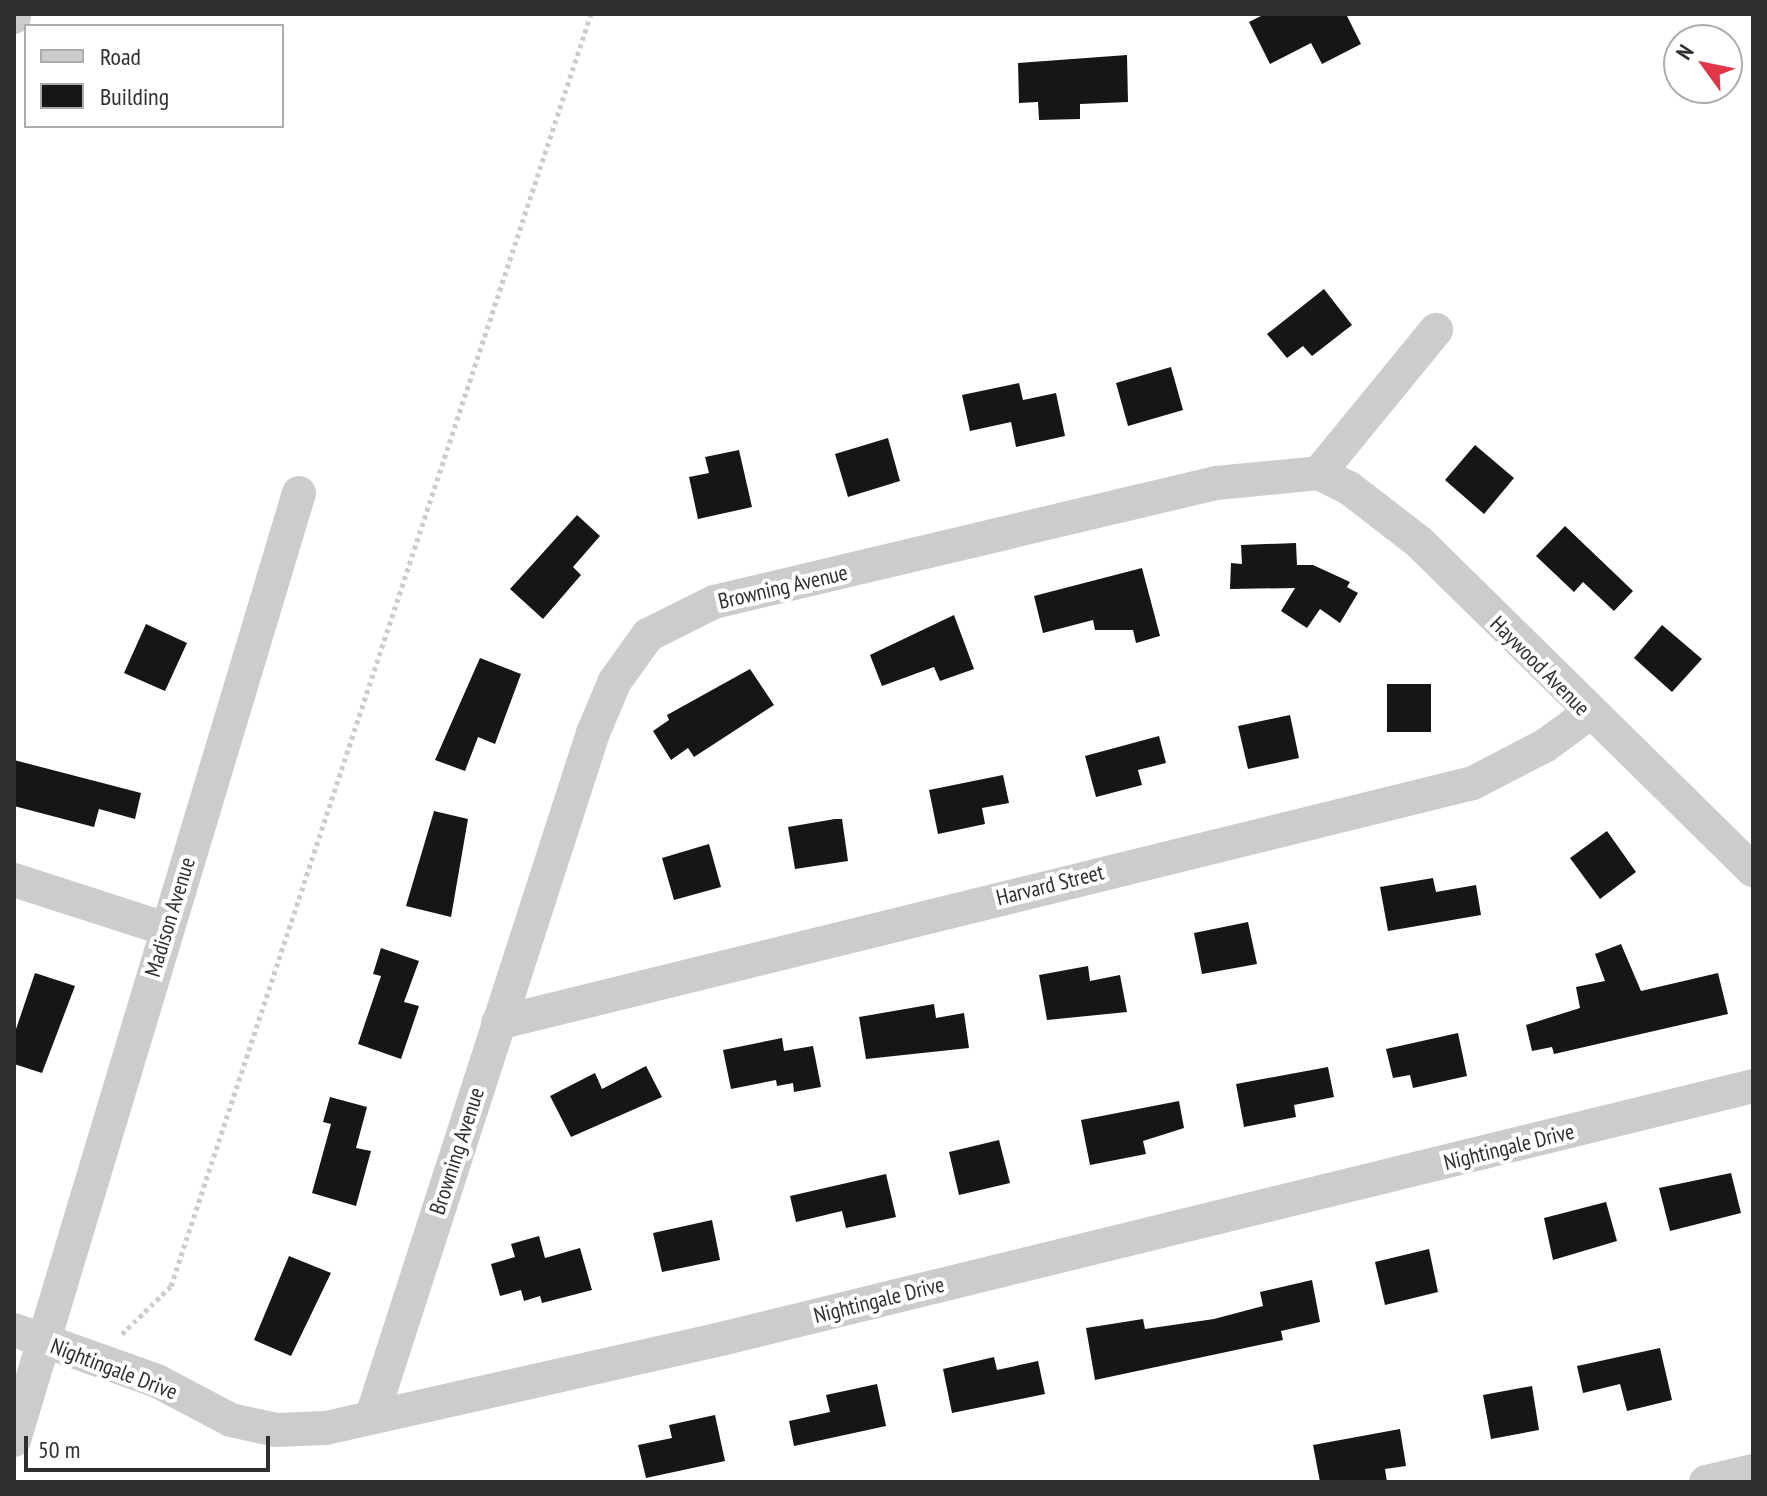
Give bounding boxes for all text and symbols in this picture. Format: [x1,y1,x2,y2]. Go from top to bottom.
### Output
legend [24,24,284,128]
north arrow [1663,24,1743,104]
text: N [1670,39,1700,65]
text: Road [100,41,141,72]
text: Building [100,81,169,112]
street label: Browning Avenue [715,559,851,615]
street label: Haywood Avenue [1484,610,1596,722]
street label: Madison Avenue [139,854,201,980]
street label: Harvard Street [994,859,1106,911]
street label: Browning Avenue [424,1084,490,1218]
street label: Nightingale Drive [1441,1118,1577,1176]
street label: Nightingale Drive [811,1271,947,1329]
street label: Nightingale Drive [47,1333,181,1405]
scale bar [28,1420,274,1470]
text: 50 m [38,1434,80,1465]

